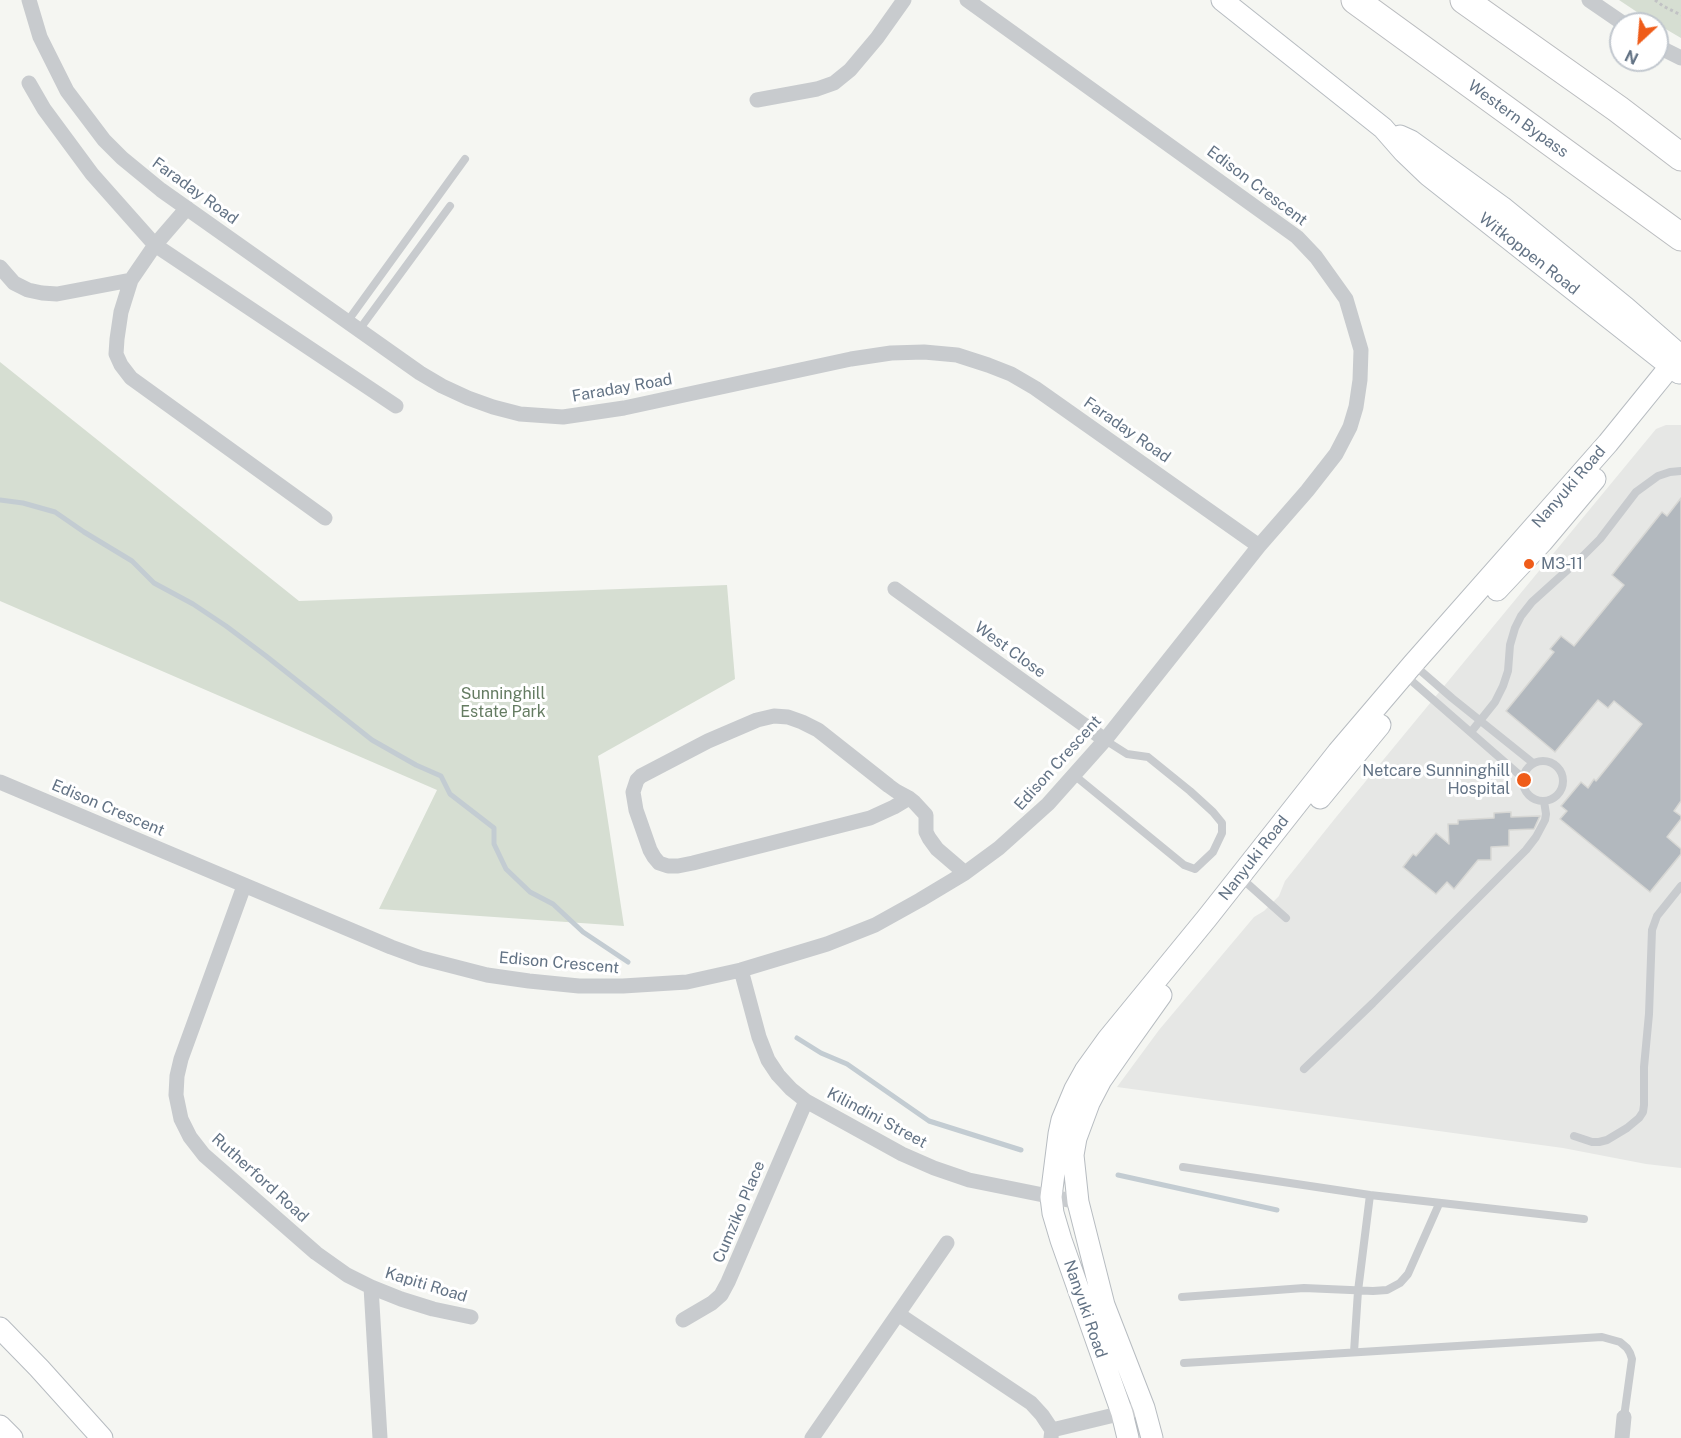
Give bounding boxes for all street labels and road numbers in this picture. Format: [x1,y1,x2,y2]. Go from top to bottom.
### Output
street label: Western Bypass [1464,76,1572,162]
street label: Edison Crescent [1203,142,1311,230]
street label: Faraday Road [148,153,242,229]
street label: Witkoppen Road [1475,209,1583,299]
street label: Faraday Road [570,370,674,406]
street label: Faraday Road [1080,393,1174,467]
street label: Nanyuki Road [1528,442,1610,532]
street label: West Close [971,618,1049,682]
street label: Edison Crescent [1010,712,1106,814]
street label: Edison Crescent [49,776,167,840]
street label: Nanyuki Road [1215,812,1293,904]
street label: Edison Crescent [498,948,620,978]
street label: Kilindini Street [824,1084,930,1152]
street label: Rutherford Road [208,1130,312,1226]
street label: Cumziko Place [709,1158,769,1266]
street label: Nanyuki Road [1059,1257,1111,1361]
street label: Kapiti Road [383,1263,469,1307]

